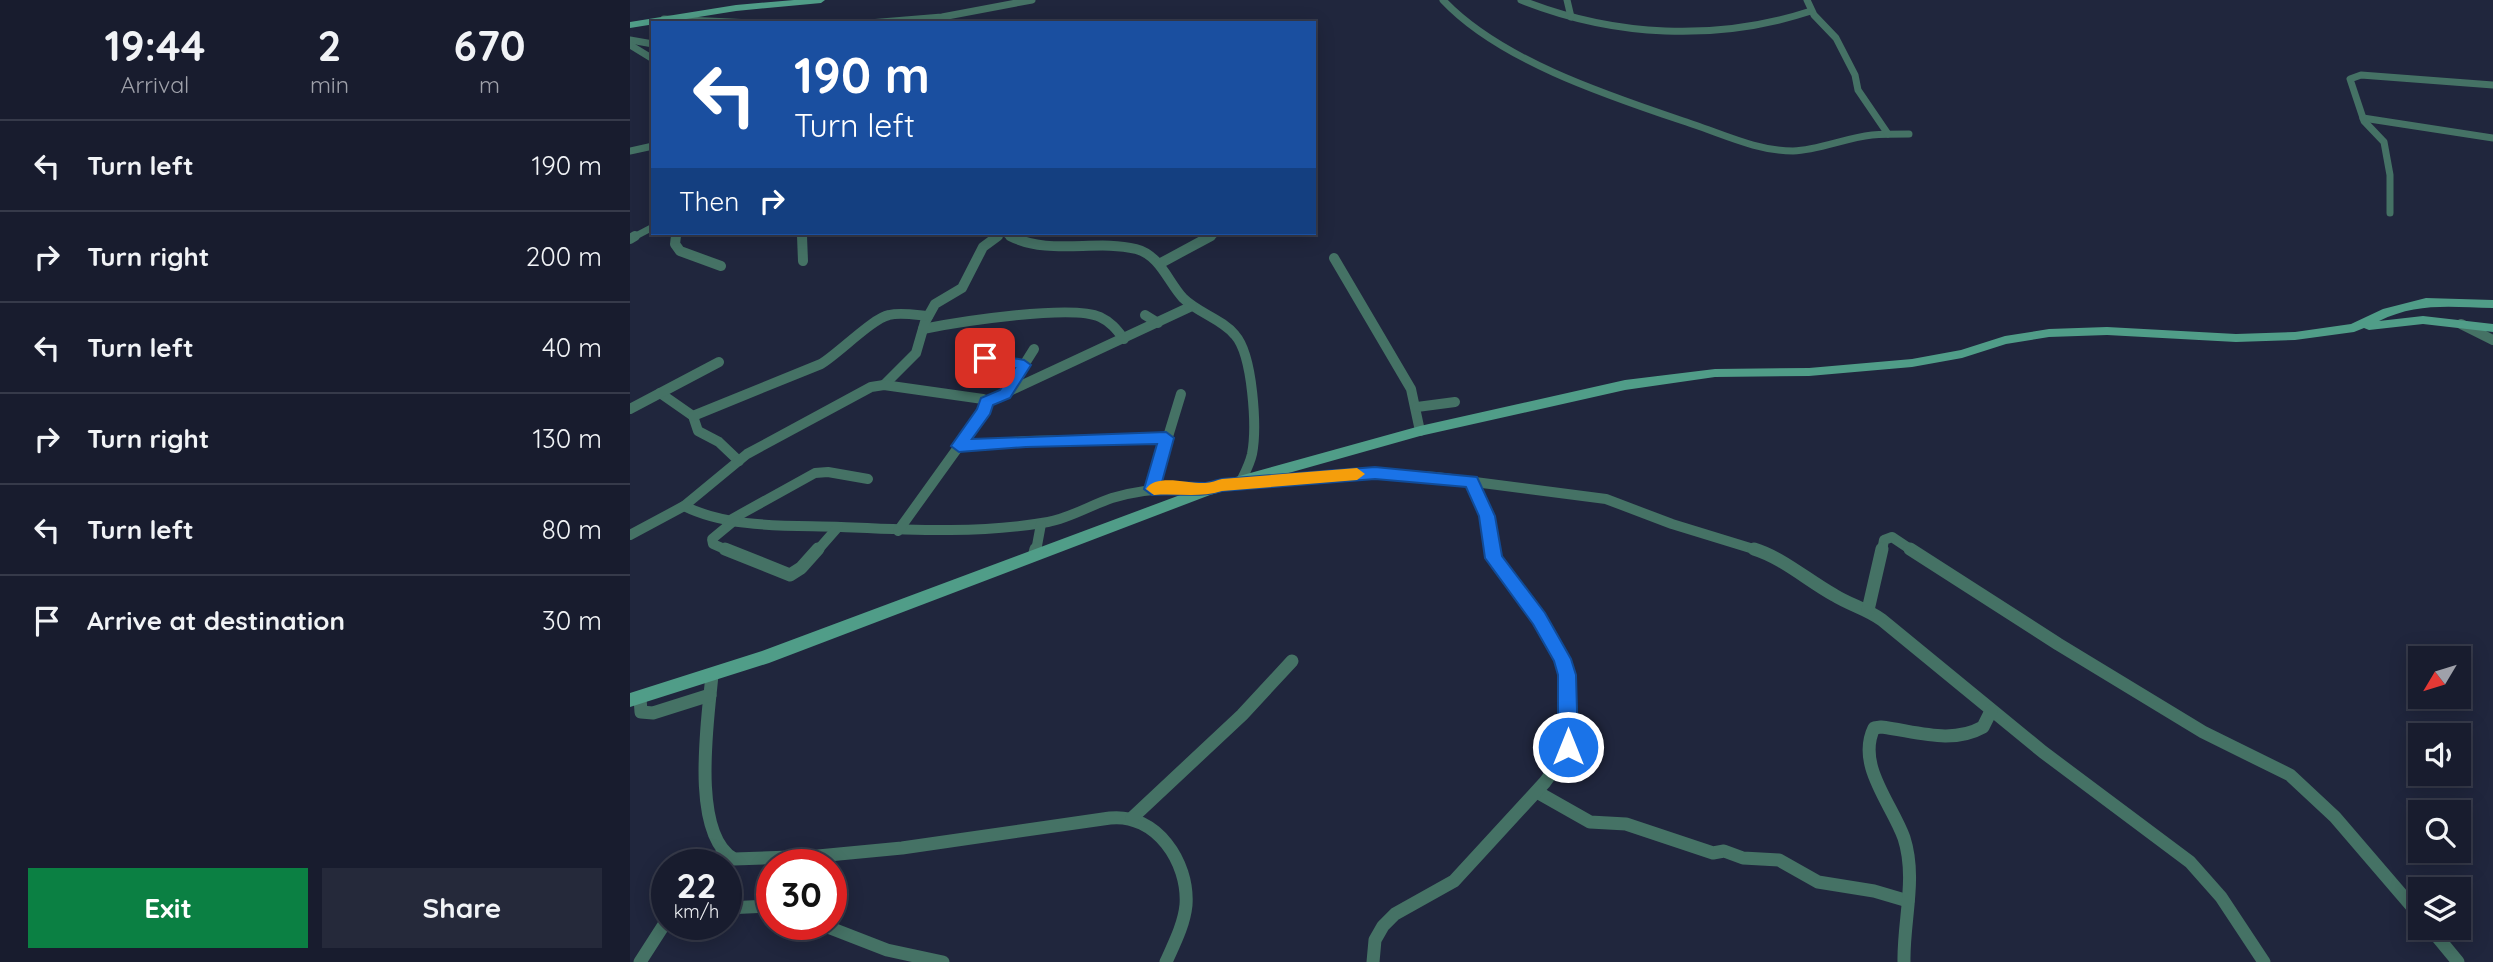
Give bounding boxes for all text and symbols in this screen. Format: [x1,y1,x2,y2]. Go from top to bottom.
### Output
text: 19:44 [104,19,205,72]
text: 2 [318,19,341,72]
text: 670 [453,19,526,72]
text: 190 m [794,44,930,105]
icon: left [679,49,770,140]
text: Arrival [121,70,189,99]
text: min [310,70,349,99]
text: m [479,70,500,99]
text: Turn left [794,105,915,145]
icon: left [28,147,66,185]
text: Turn left [87,149,194,182]
text: 190 m [532,149,602,182]
icon: right [753,182,791,220]
text: Then [679,185,739,218]
icon: right [28,238,66,276]
text: Turn right [87,240,209,273]
text: 200 m [526,240,602,273]
pin [955,328,1015,388]
icon: left [28,329,66,367]
text: Turn left [87,331,194,364]
text: 40 m [542,331,602,364]
icon: arrive [966,339,1004,377]
icon: right [28,420,66,458]
text: Turn right [87,422,209,455]
text: 130 m [532,422,602,455]
icon: left [28,511,66,549]
text: Turn left [87,513,194,546]
text: 80 m [542,513,602,546]
icon: arrive [28,602,66,640]
text: Arrive at destination [87,604,345,637]
text: 30 m [542,604,602,637]
north arrow [2408,646,2471,709]
map controls [2408,646,2471,940]
position arrow [1531,710,1605,784]
button: sound [2408,723,2471,786]
button: search [2408,800,2471,863]
speed limit sign: 30 [756,849,847,940]
text: 22 [677,863,716,907]
button: Exit [28,868,308,948]
button: Share [322,868,602,948]
button: layers [2408,877,2471,940]
text: km/h [674,900,719,923]

